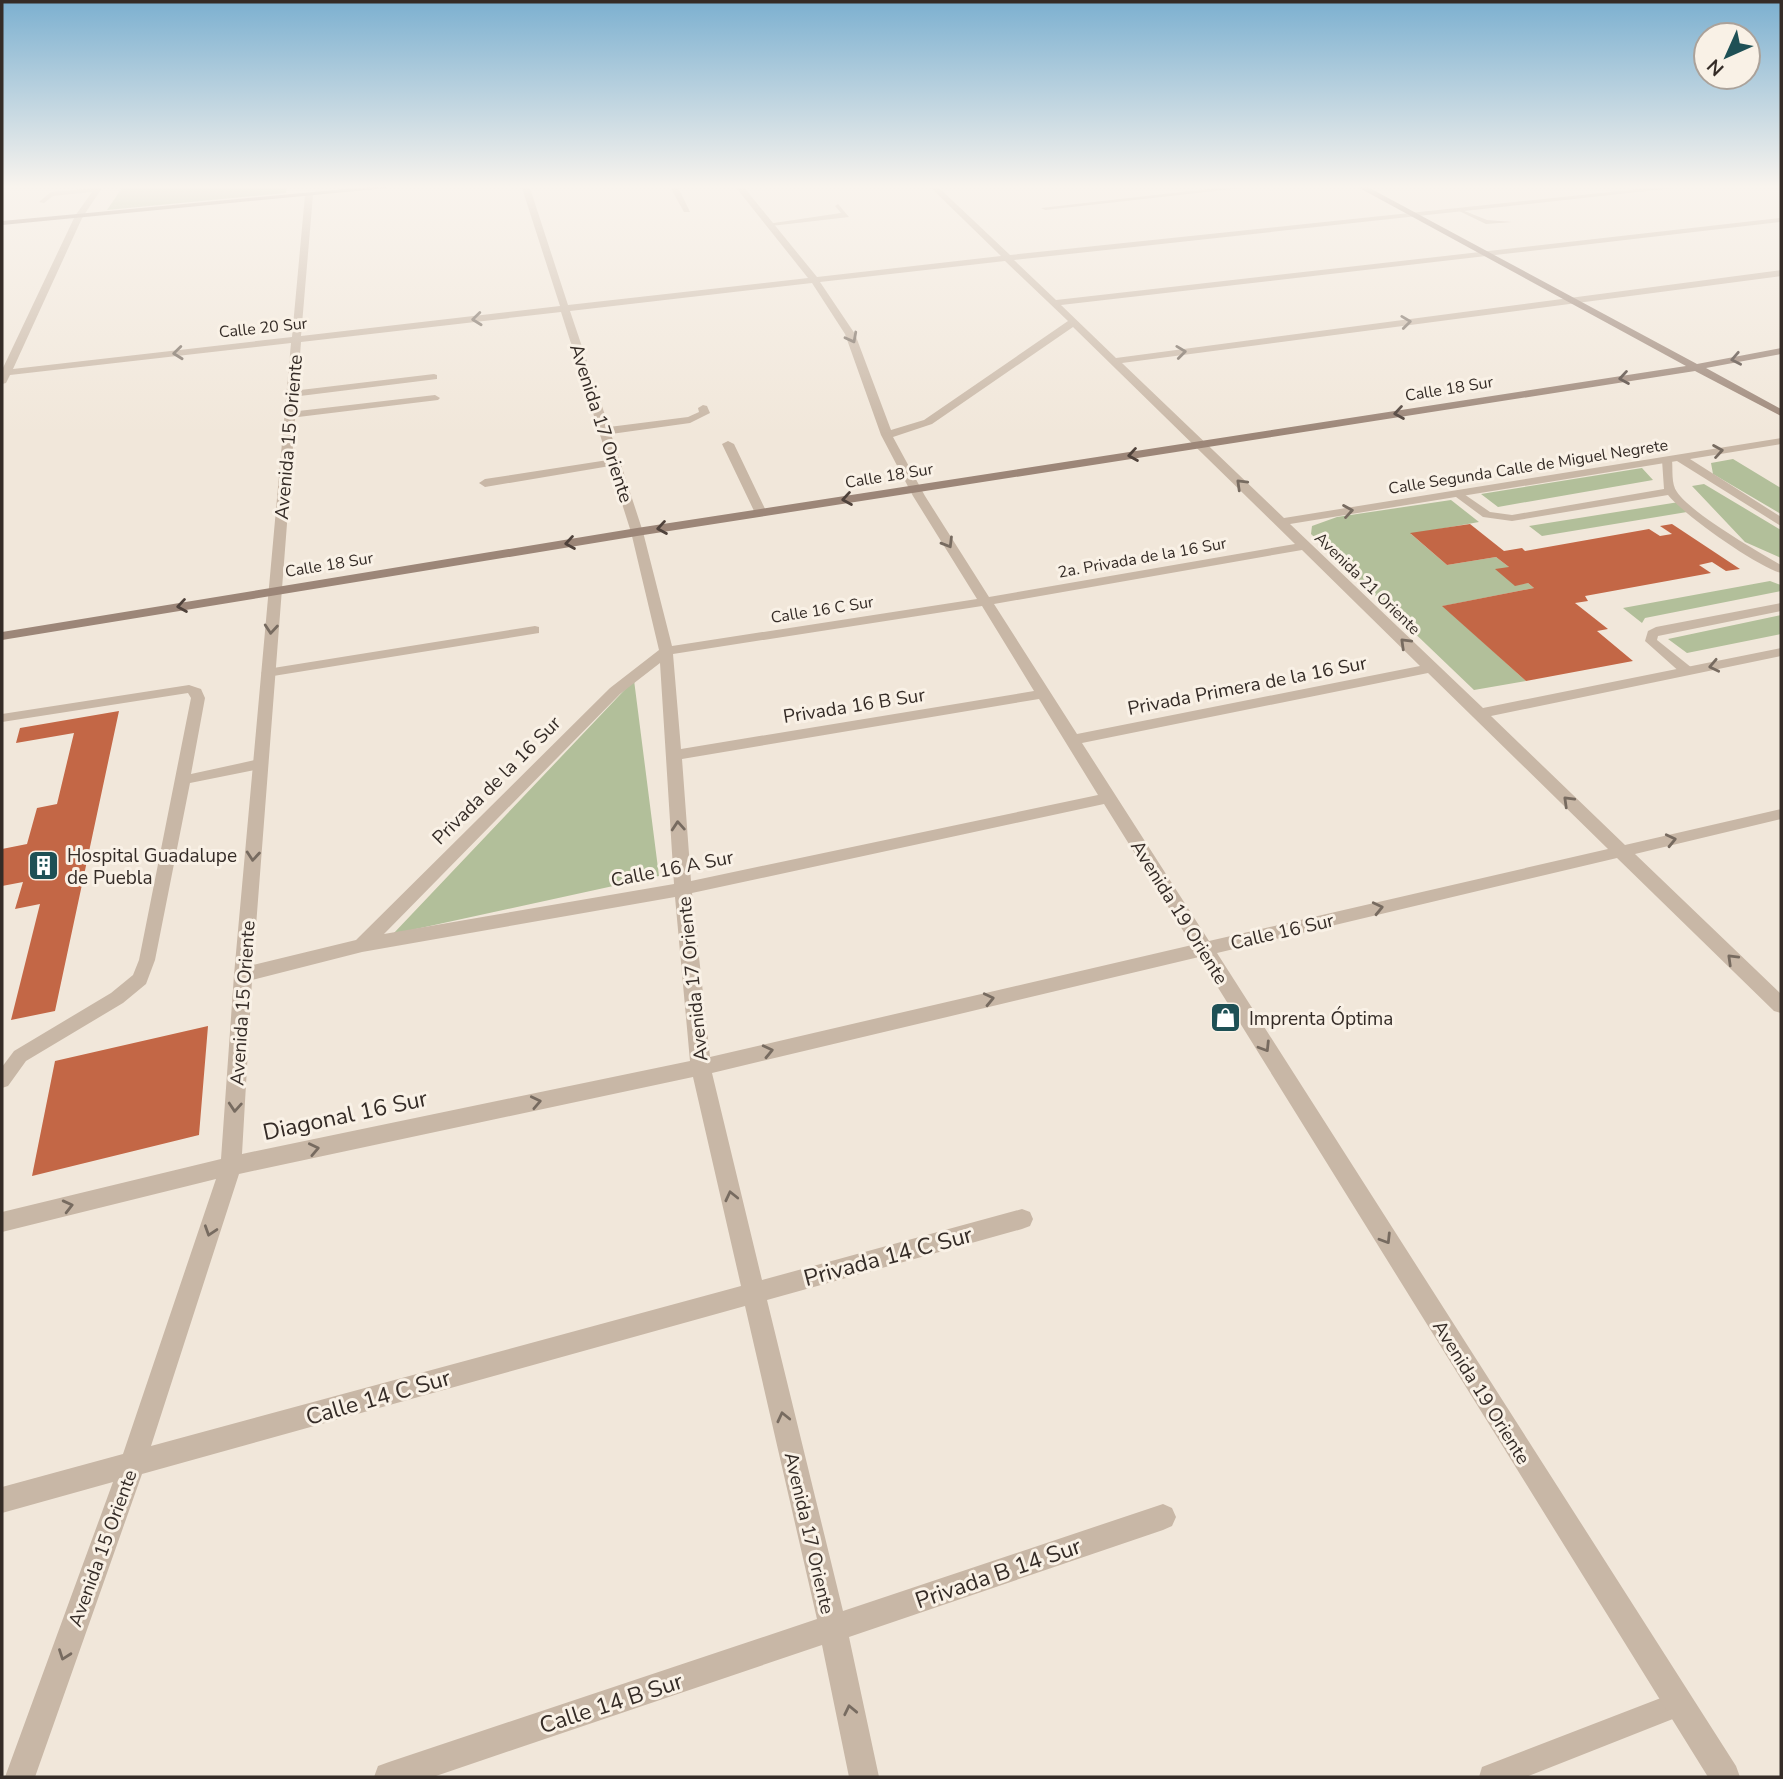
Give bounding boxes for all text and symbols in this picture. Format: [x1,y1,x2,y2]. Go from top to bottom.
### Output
north arrow [1692,21,1762,91]
text: N [1701,53,1730,82]
one-way arrow [471,311,483,326]
street label: Calle 20 Sur [218,312,309,344]
one-way arrow [1401,315,1412,330]
one-way arrow [843,331,857,344]
street label: Avenida 17 Oriente [563,341,639,506]
one-way arrow [1175,344,1187,359]
one-way arrow [172,345,184,360]
one-way arrow [1730,351,1742,366]
street label: Avenida 15 Oriente [269,354,309,521]
one-way arrow [1618,370,1630,385]
street label: Calle 18 Sur [1404,371,1495,407]
one-way arrow [1394,406,1405,421]
street label: Calle Segunda Calle de Miguel Negrete [1387,434,1669,500]
one-way arrow [1712,444,1723,459]
one-way arrow [1127,447,1139,462]
street label: Calle 18 Sur [844,458,935,494]
one-way arrow [1236,480,1249,493]
one-way arrow [841,491,853,506]
one-way arrow [1342,504,1354,519]
one-way arrow [656,520,668,535]
street label: Avenida 21 Oriente [1310,527,1425,640]
street label: 2a. Privada de la 16 Sur [1056,532,1228,584]
one-way arrow [564,535,576,550]
one-way arrow [940,536,953,549]
street label: Calle 18 Sur [284,547,375,583]
street label: Calle 16 C Sur [769,591,875,629]
one-way arrow [176,598,188,613]
one-way arrow [264,624,279,635]
one-way arrow [1400,638,1413,651]
street label: Privada Primera de la 16 Sur [1125,650,1369,722]
one-way arrow [1708,657,1720,672]
street label: Privada 16 B Sur [781,682,927,730]
street label: Privada de la 16 Sur [427,710,567,851]
one-way arrow [1563,796,1576,809]
one-way arrow [671,820,686,831]
one-way arrow [1665,834,1677,848]
street label: Avenida 19 Oriente [1124,836,1234,990]
place label: Hospital Guadalupe de Puebla [67,843,237,891]
street label: Calle 16 A Sur [609,844,736,894]
building icon: Hospital Guadalupe de Puebla [27,849,61,883]
one-way arrow [246,850,261,861]
street label: Avenida 17 Oriente [671,895,715,1062]
one-way arrow [1371,902,1383,917]
street label: Calle 16 Sur [1228,907,1337,957]
street label: Avenida 15 Oriente [224,920,262,1086]
one-way arrow [1727,954,1740,967]
one-way arrow [983,993,995,1007]
shop icon: Imprenta Óptima [1209,1001,1243,1035]
place label: Imprenta Óptima [1249,1006,1393,1032]
one-way arrow [1256,1039,1269,1052]
one-way arrow [761,1045,773,1059]
street label: Diagonal 16 Sur [260,1083,431,1148]
one-way arrow [530,1095,542,1110]
one-way arrow [228,1102,243,1113]
one-way arrow [308,1143,320,1157]
one-way arrow [725,1190,739,1202]
one-way arrow [62,1200,74,1214]
street label: Privada 14 C Sur [800,1219,977,1294]
one-way arrow [204,1225,218,1237]
one-way arrow [1378,1232,1391,1245]
street label: Avenida 19 Oriente [1426,1316,1536,1470]
street label: Calle 14 C Sur [302,1362,455,1433]
one-way arrow [777,1411,791,1423]
street label: Avenida 17 Oriente [778,1450,840,1617]
street label: Avenida 15 Oriente [62,1466,143,1630]
street label: Privada B 14 Sur [911,1530,1086,1616]
one-way arrow [58,1648,72,1660]
street label: Calle 14 B Sur [535,1665,688,1741]
one-way arrow [844,1704,859,1716]

